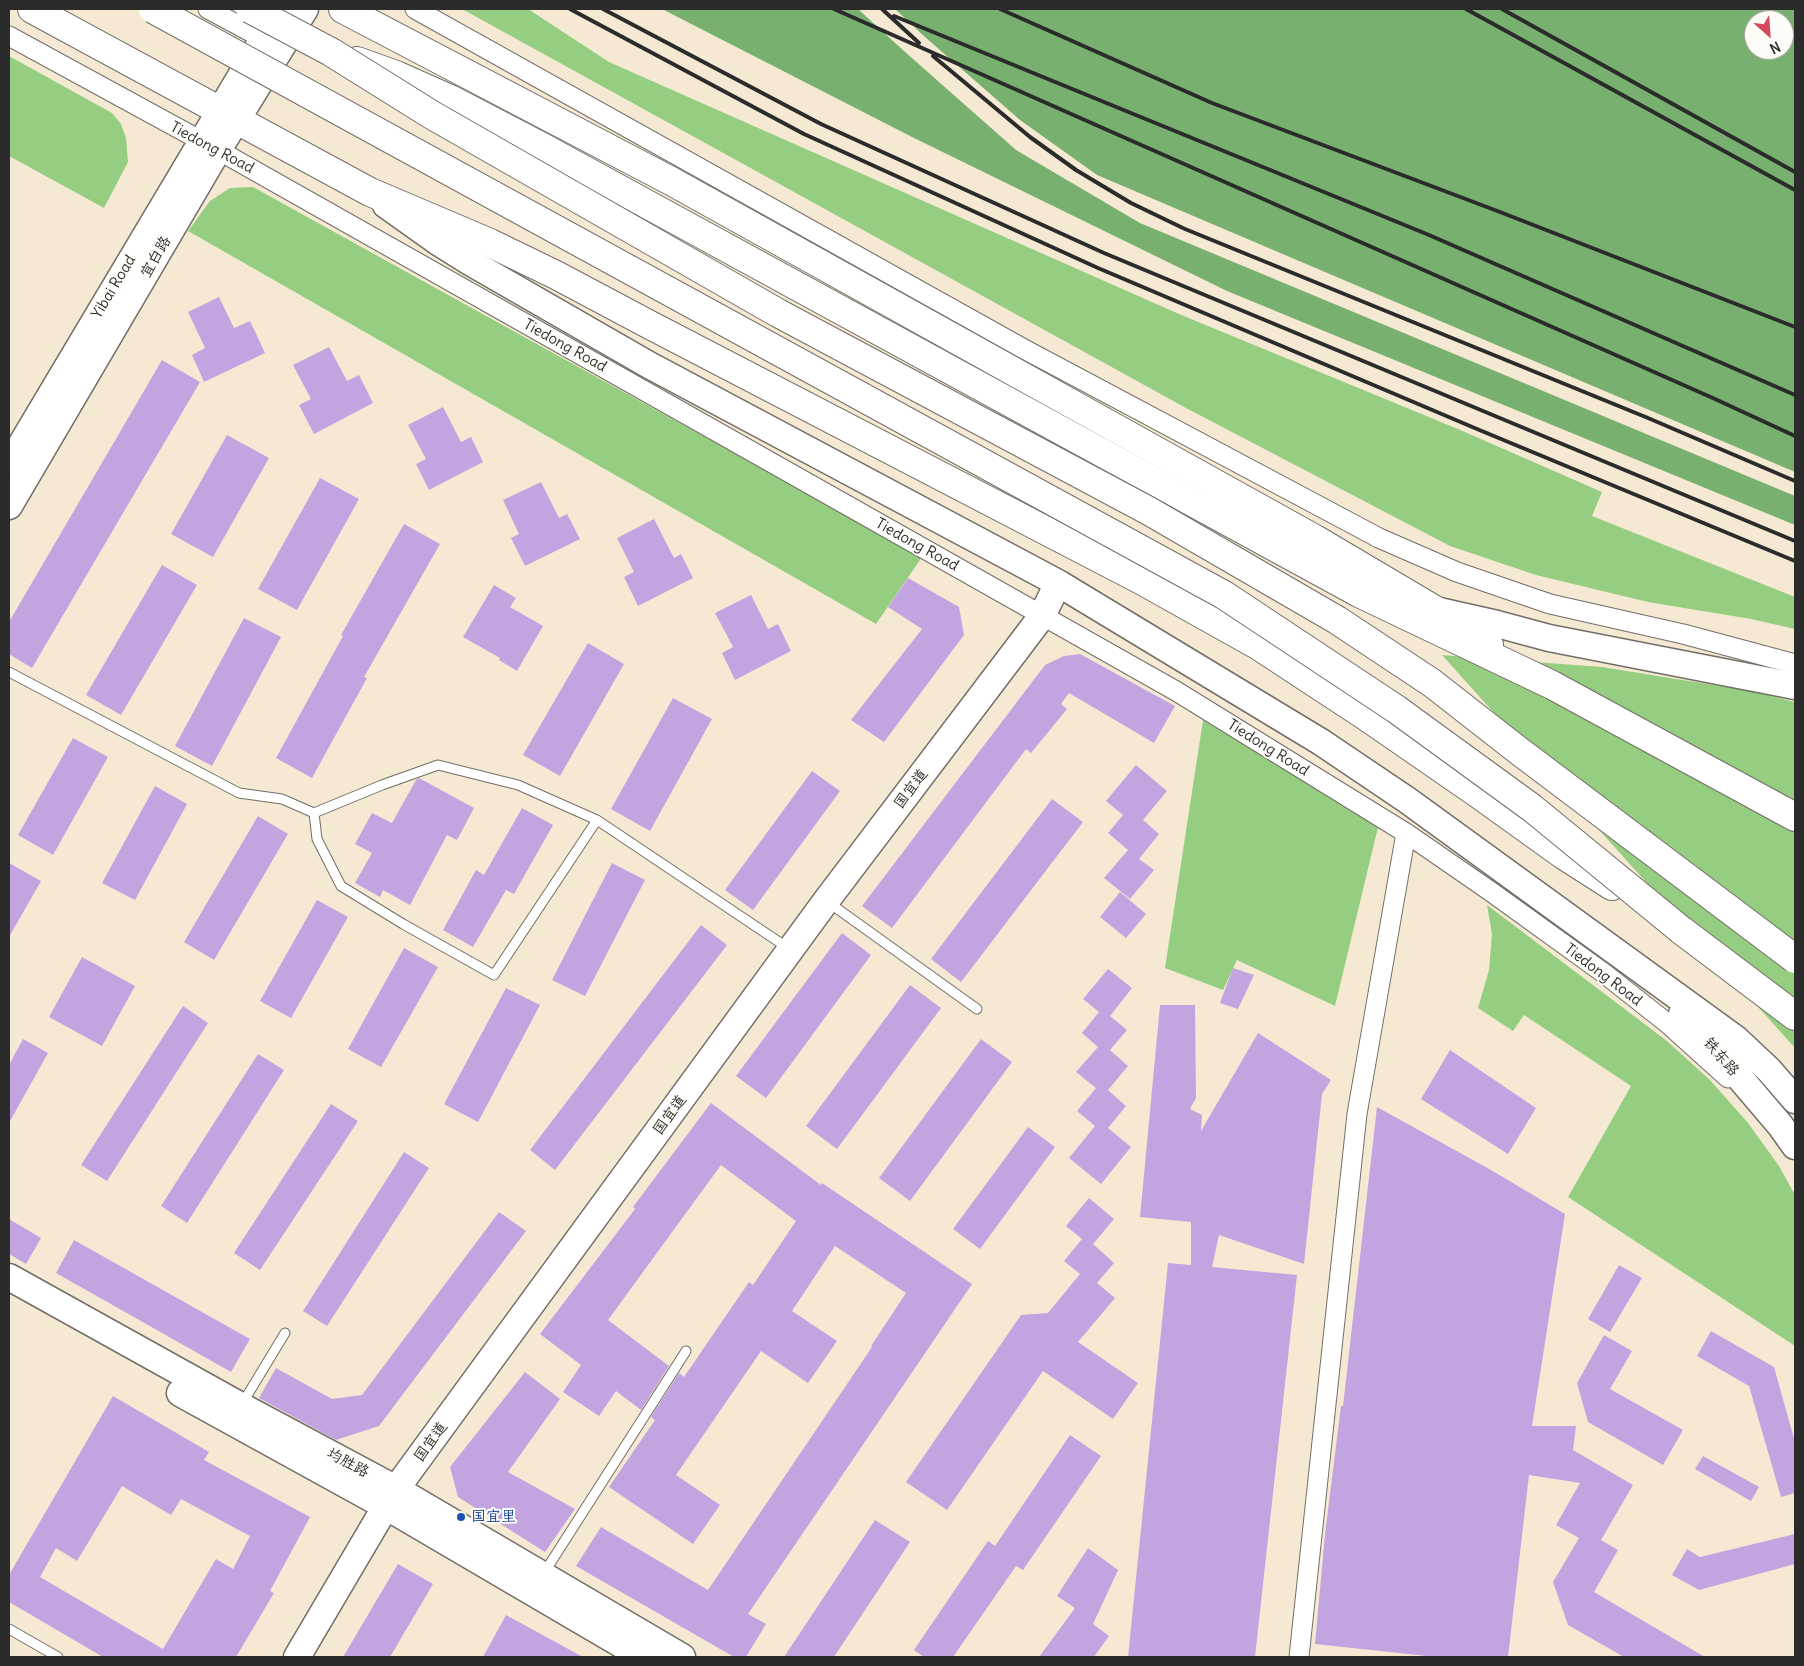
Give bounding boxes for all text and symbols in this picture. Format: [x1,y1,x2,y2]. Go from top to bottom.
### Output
north arrow [1744,10,1794,60]
text: N [1767,37,1783,58]
street label: Tiedong Road [167,118,257,178]
street label: 宜白路 [137,233,175,281]
street label: Yibai Road [88,252,140,322]
street label: Tiedong Road [520,316,610,376]
street label: Tiedong Road [872,515,962,575]
street label: Tiedong Road [1224,716,1312,780]
street label: 国宜道 [890,766,932,812]
street label: Tiedong Road [1561,940,1645,1010]
street label: 铁东路 [1699,1034,1743,1080]
street label: 国宜道 [649,1092,691,1138]
street label: 国宜道 [410,1419,452,1465]
street label: 均胜路 [324,1444,372,1482]
place label: 国宜里 [471,1508,516,1526]
marker: 国宜里 [455,1511,467,1523]

